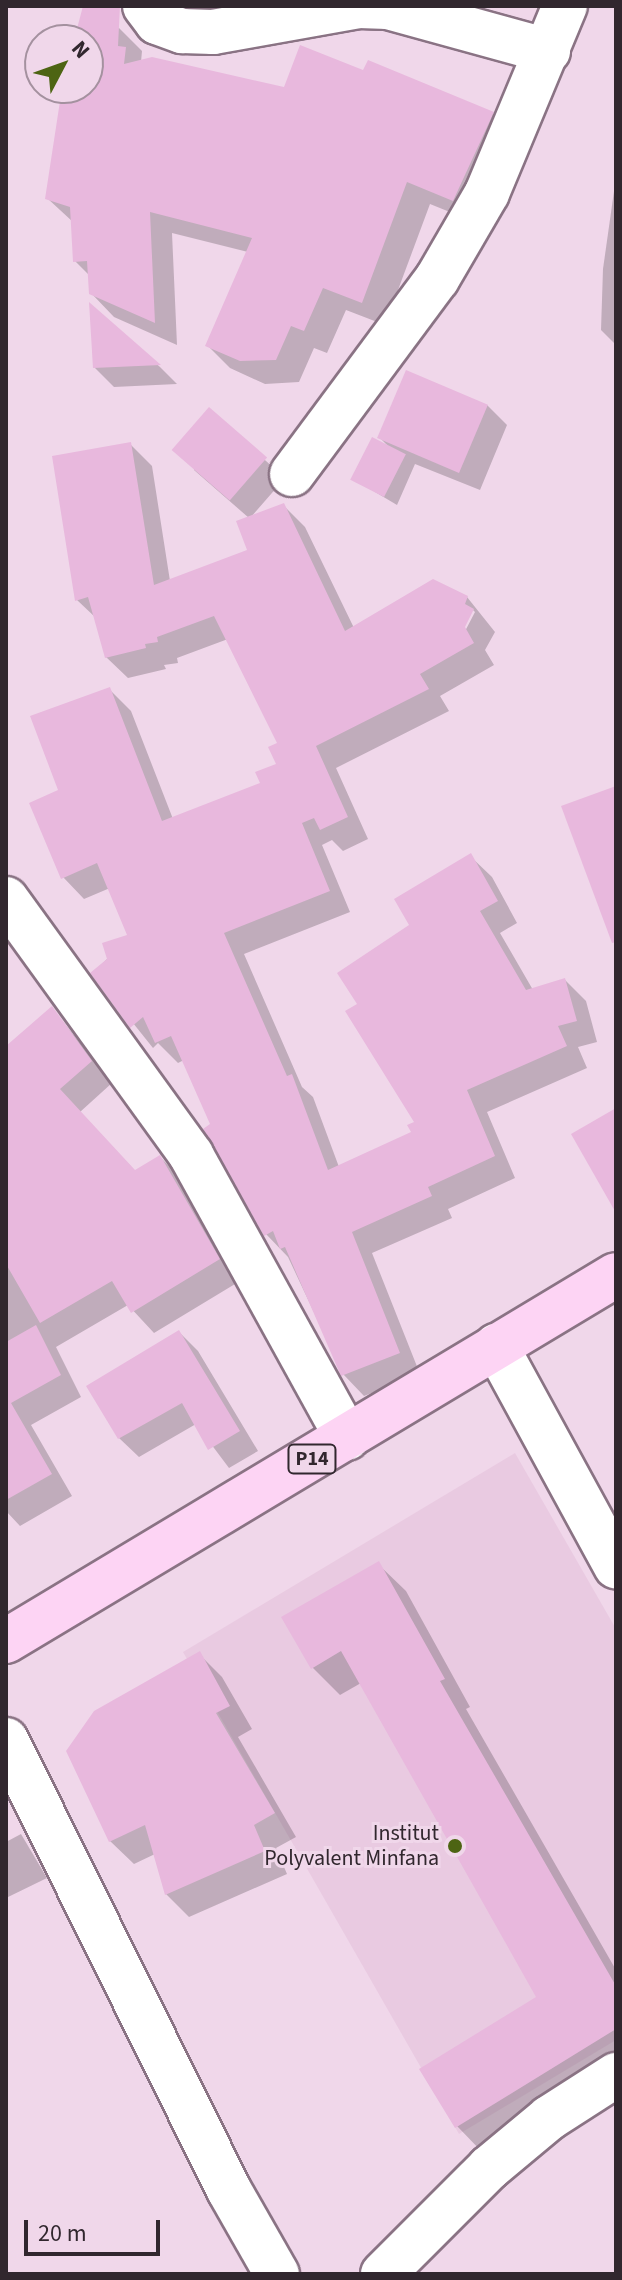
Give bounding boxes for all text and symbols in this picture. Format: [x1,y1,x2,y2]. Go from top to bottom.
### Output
north arrow [24,24,104,104]
text: N [64,34,97,66]
road number: P14 [286,1443,338,1475]
place label: Institut Polyvalent Minfana [264,1820,439,1872]
marker: Institut Polyvalent Minfana [446,1837,464,1855]
scale bar [28,2204,164,2254]
text: 20 m [38,2216,87,2251]

